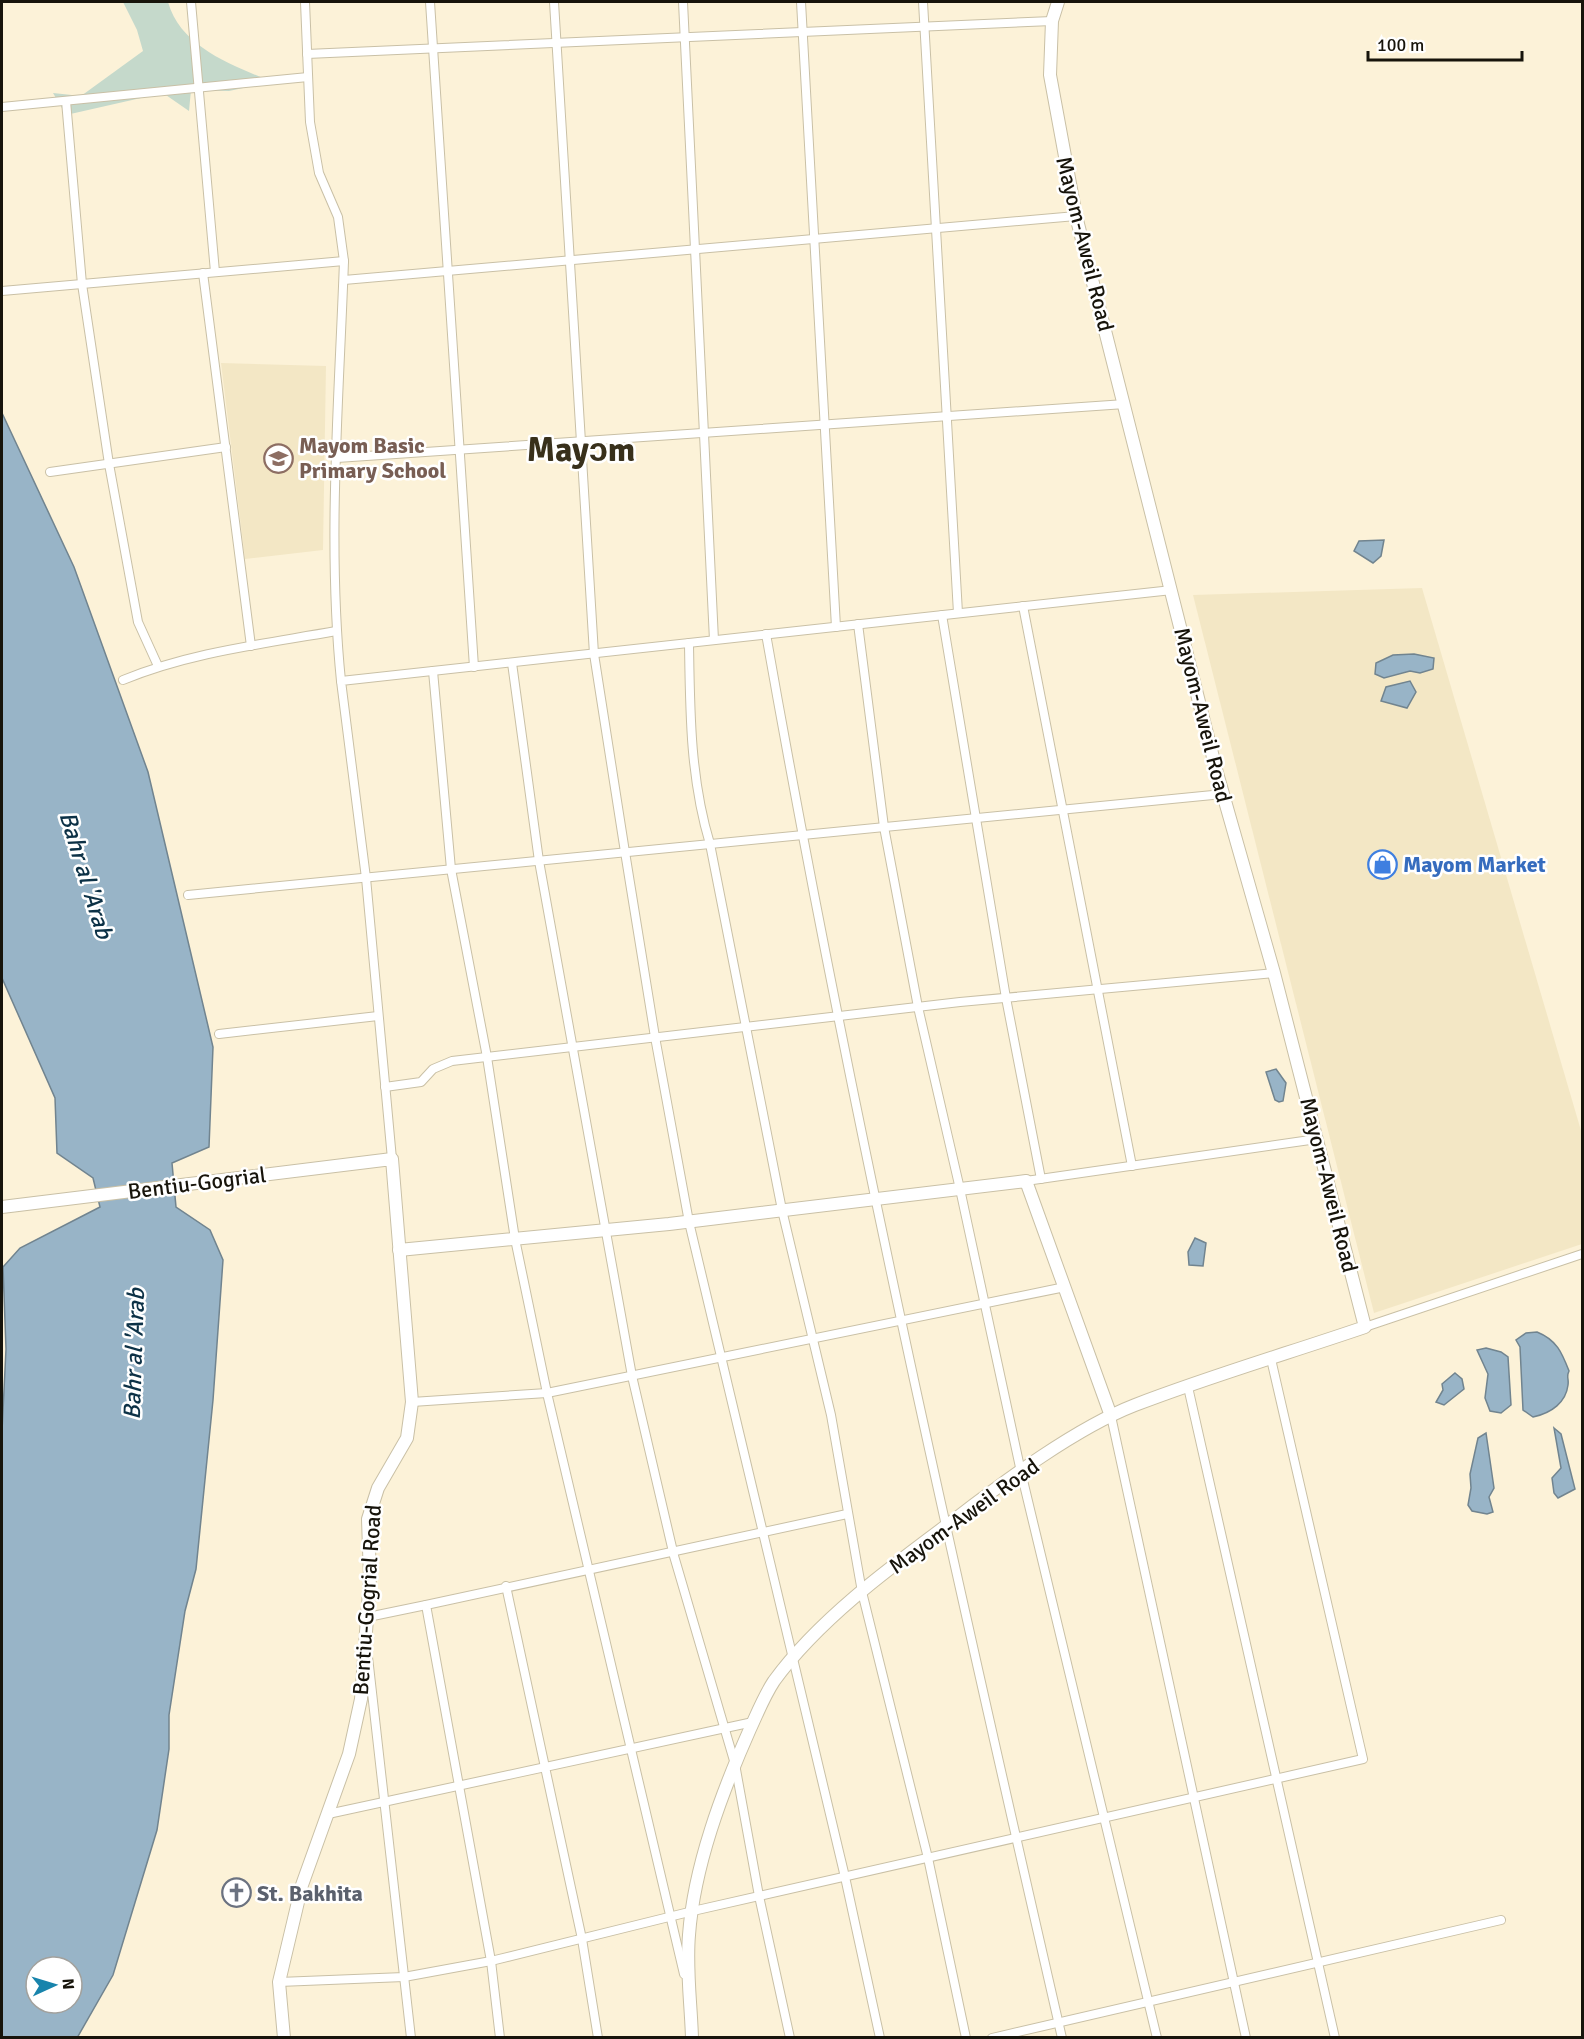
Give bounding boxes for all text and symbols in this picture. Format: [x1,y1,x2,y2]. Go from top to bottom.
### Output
scale bar [1368,24,1522,62]
text: 100 m [1377,34,1424,56]
street label: Mayom-Aweil Road [1050,154,1120,334]
district label: Mayɔm [527,429,635,471]
place label: Mayom Basic Primary School [299,432,446,484]
school or university icon: Mayom Basic Primary School [262,442,294,474]
street label: Mayom-Aweil Road [1168,625,1238,805]
water label: Bahr al 'Arab [52,808,120,944]
shop icon: Mayom Market [1366,848,1398,880]
place label: Mayom Market [1403,851,1546,878]
street label: Mayom-Aweil Road [1294,1095,1364,1275]
street label: Bentiu-Gogrial [126,1161,268,1205]
water label: Bahr al 'Arab [117,1286,151,1420]
street label: Mayom-Aweil Road [883,1452,1045,1580]
street label: Bentiu-Gogrial Road [347,1504,387,1696]
church icon: St. Bakhita [220,1877,252,1909]
place label: St. Bakhita [257,1880,363,1907]
north arrow [24,1955,84,2015]
text: N [58,1978,78,1990]

